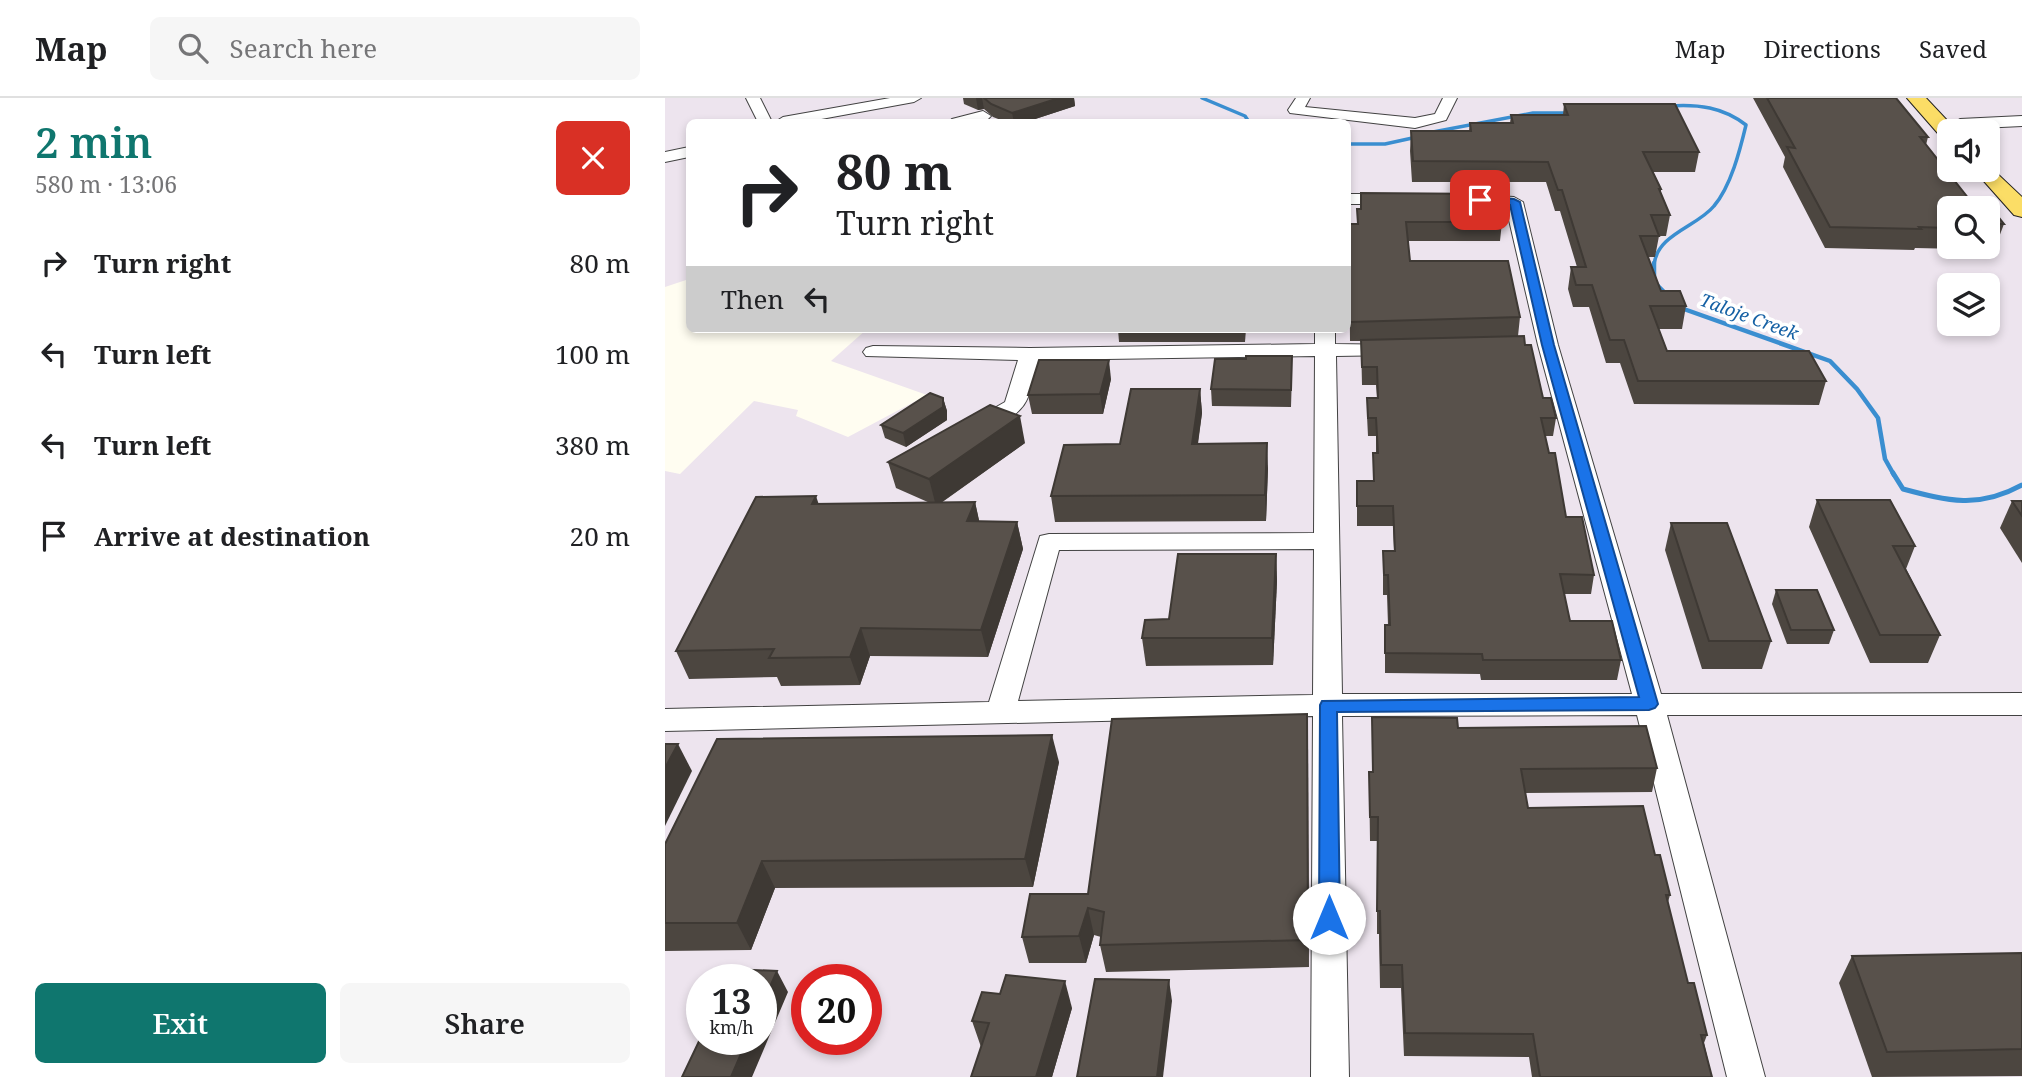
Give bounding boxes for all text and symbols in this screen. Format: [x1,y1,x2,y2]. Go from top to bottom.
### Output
search box [150,17,640,80]
text: Map [35,26,108,71]
icon: search [174,29,212,67]
text: Search here [230,30,377,66]
text: Map [1675,32,1726,65]
text: Directions [1764,32,1881,65]
text: Saved [1919,32,1987,65]
text: 2 min [35,113,152,170]
map controls [1937,119,2000,336]
button: sound [1937,119,2000,182]
button: close [556,121,630,195]
text: 80 m [836,138,952,204]
icon: right [721,147,812,238]
text: 580 m · 13:06 [35,168,177,200]
pin [1450,170,1510,230]
icon: arrive [1461,181,1499,219]
button: search [1937,196,2000,259]
text: Turn right [836,201,994,244]
icon: right [35,244,73,282]
text: Turn right [94,245,231,281]
text: 80 m [570,245,630,281]
button: layers [1937,273,2000,336]
icon: left [798,280,836,318]
text: Then [721,281,784,317]
water label: Taloje Creek [1697,287,1802,345]
icon: left [35,335,73,373]
text: Turn left [94,336,211,372]
text: 100 m [555,336,630,372]
icon: left [35,426,73,464]
text: Turn left [94,427,211,463]
text: 380 m [555,427,630,463]
icon: arrive [35,517,73,555]
text: Arrive at destination [94,518,370,554]
text: 20 m [570,518,630,554]
position arrow [1292,881,1366,955]
speed limit sign: 20 [791,964,882,1055]
text: 13 [712,977,751,1024]
button: Exit [35,983,326,1063]
button: Share [340,983,630,1063]
text: km/h [709,1015,754,1039]

